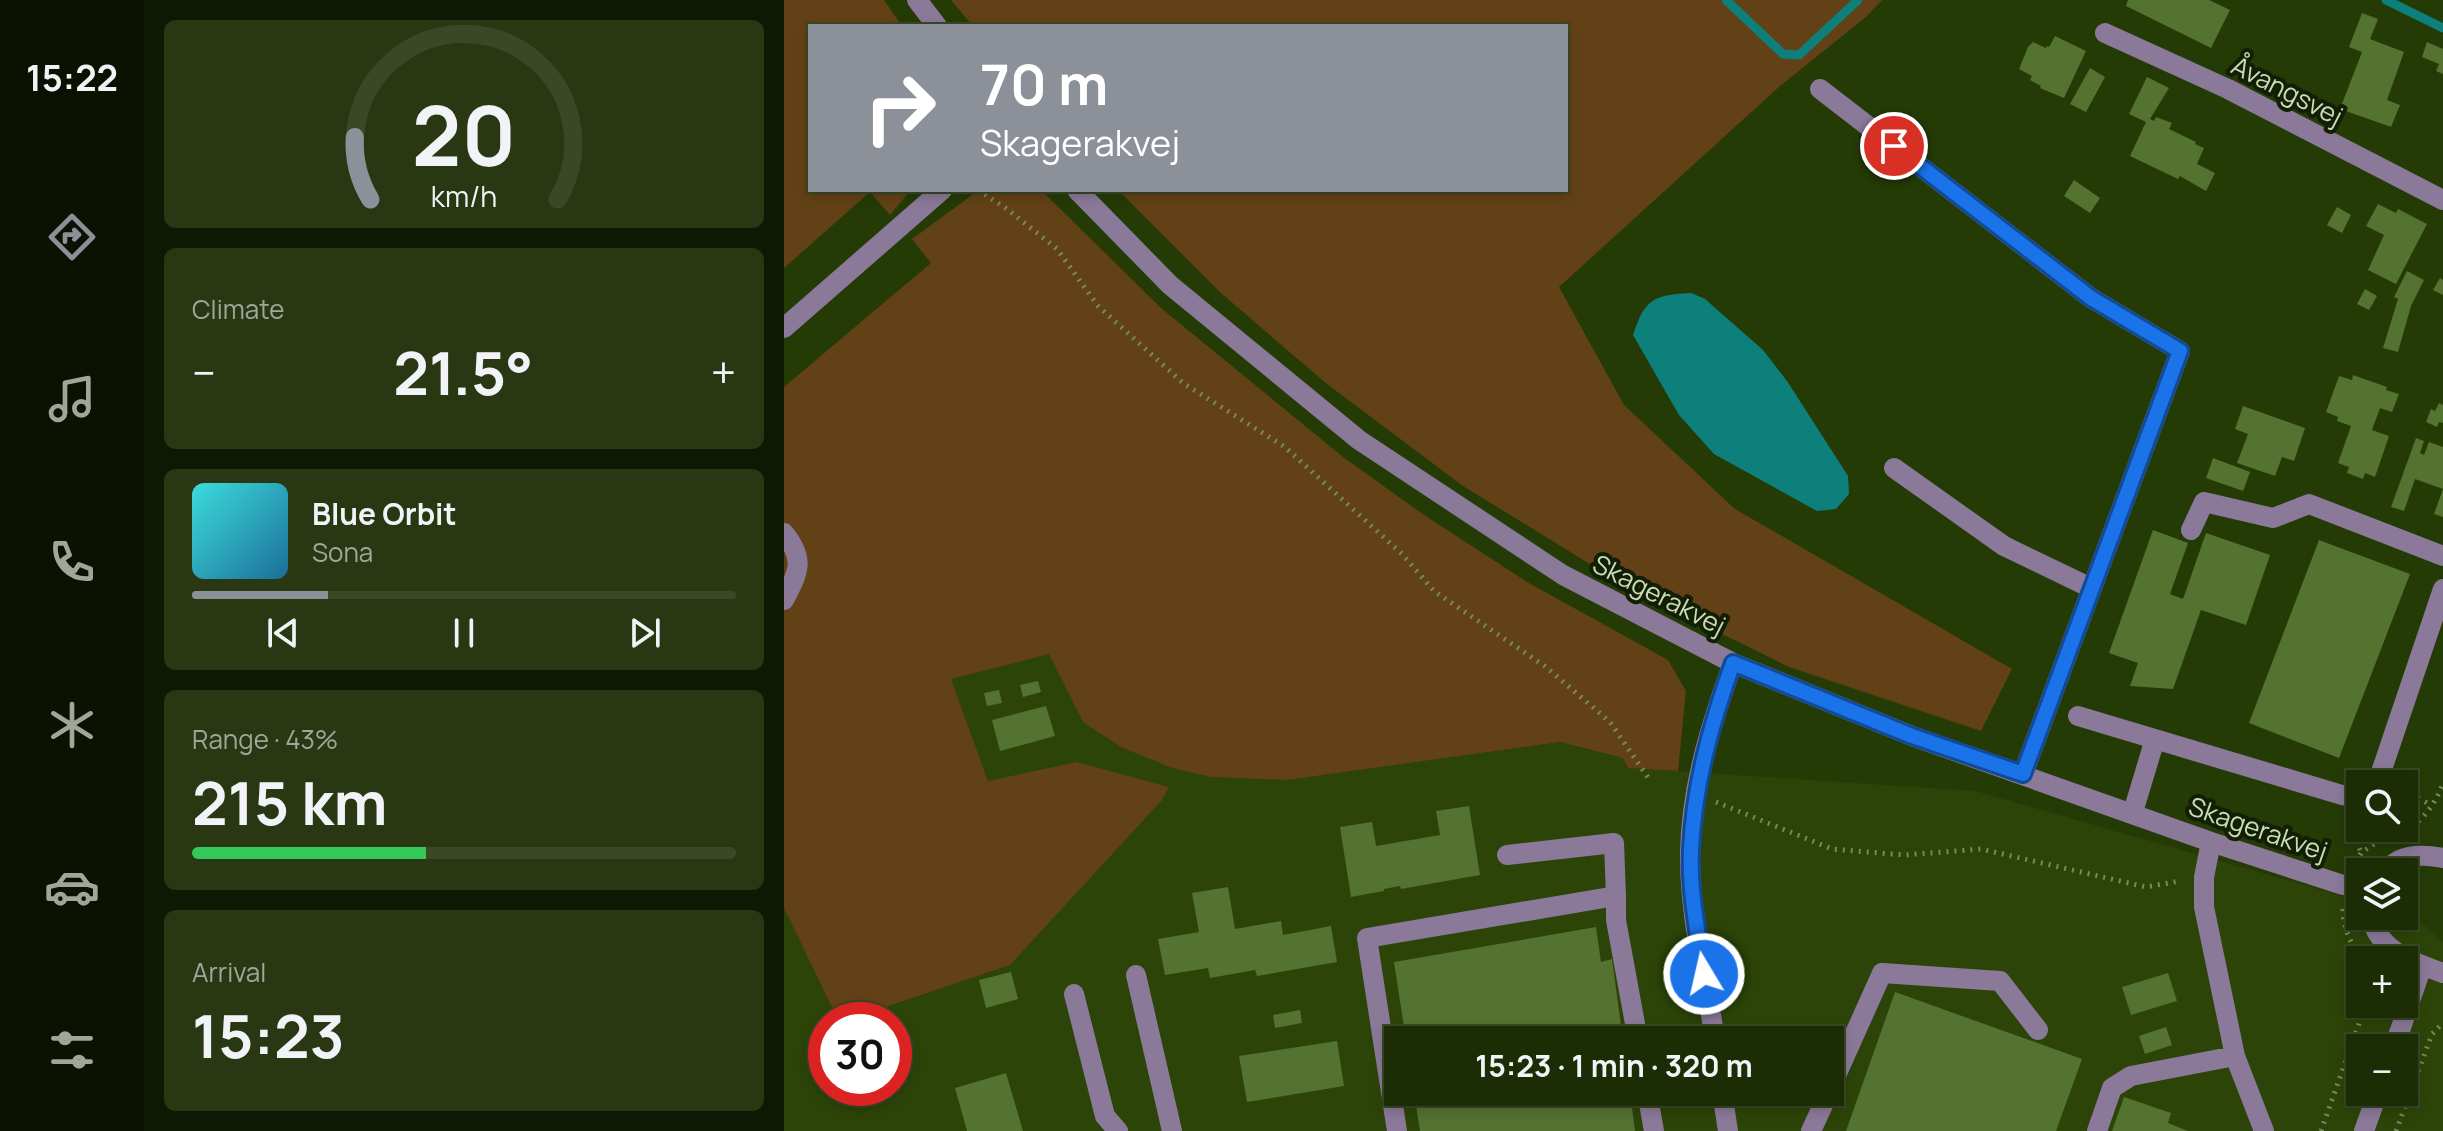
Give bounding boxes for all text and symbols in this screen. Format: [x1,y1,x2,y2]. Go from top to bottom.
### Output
text: 70 m [980,45,1108,122]
street label: Åvangsvej [2226,47,2349,134]
text: 15:22 [26,53,118,102]
icon: right [848,56,952,160]
text: 20 [412,77,516,191]
pin [1860,112,1928,180]
text: Skagerakvej [980,118,1180,167]
icon: arrive [1872,124,1916,168]
text: km/h [431,177,497,216]
icon: directions [44,209,100,265]
text: Climate [192,291,284,327]
text: 21.5° [393,331,533,413]
text: − [192,342,216,402]
text: + [711,342,736,402]
icon: music [44,371,100,427]
text: Blue Orbit [312,493,457,534]
icon: phone [44,534,100,590]
text: Sona [312,534,373,570]
street label: Skagerakvej [1587,545,1732,643]
icon: previous [261,611,305,655]
icon: pause [442,611,486,655]
icon: next [623,611,667,655]
icon: climate [44,697,100,753]
text: Range · 43% [192,721,338,757]
text: 215 km [192,761,387,843]
map controls [2346,770,2418,1106]
button: search [2346,770,2418,842]
street label: Skagerakvej [2184,788,2333,869]
button: layers [2346,858,2418,930]
icon: car [44,859,100,915]
position arrow [1662,932,1746,1016]
button: + [2346,946,2418,1018]
text: Arrival [192,954,266,990]
text: 15:23 [192,994,345,1076]
speed limit sign: 30 [808,1002,912,1106]
icon: filters [44,1022,100,1078]
button: − [2346,1034,2418,1106]
text: 15:23 · 1 min · 320 m [1475,1045,1753,1086]

